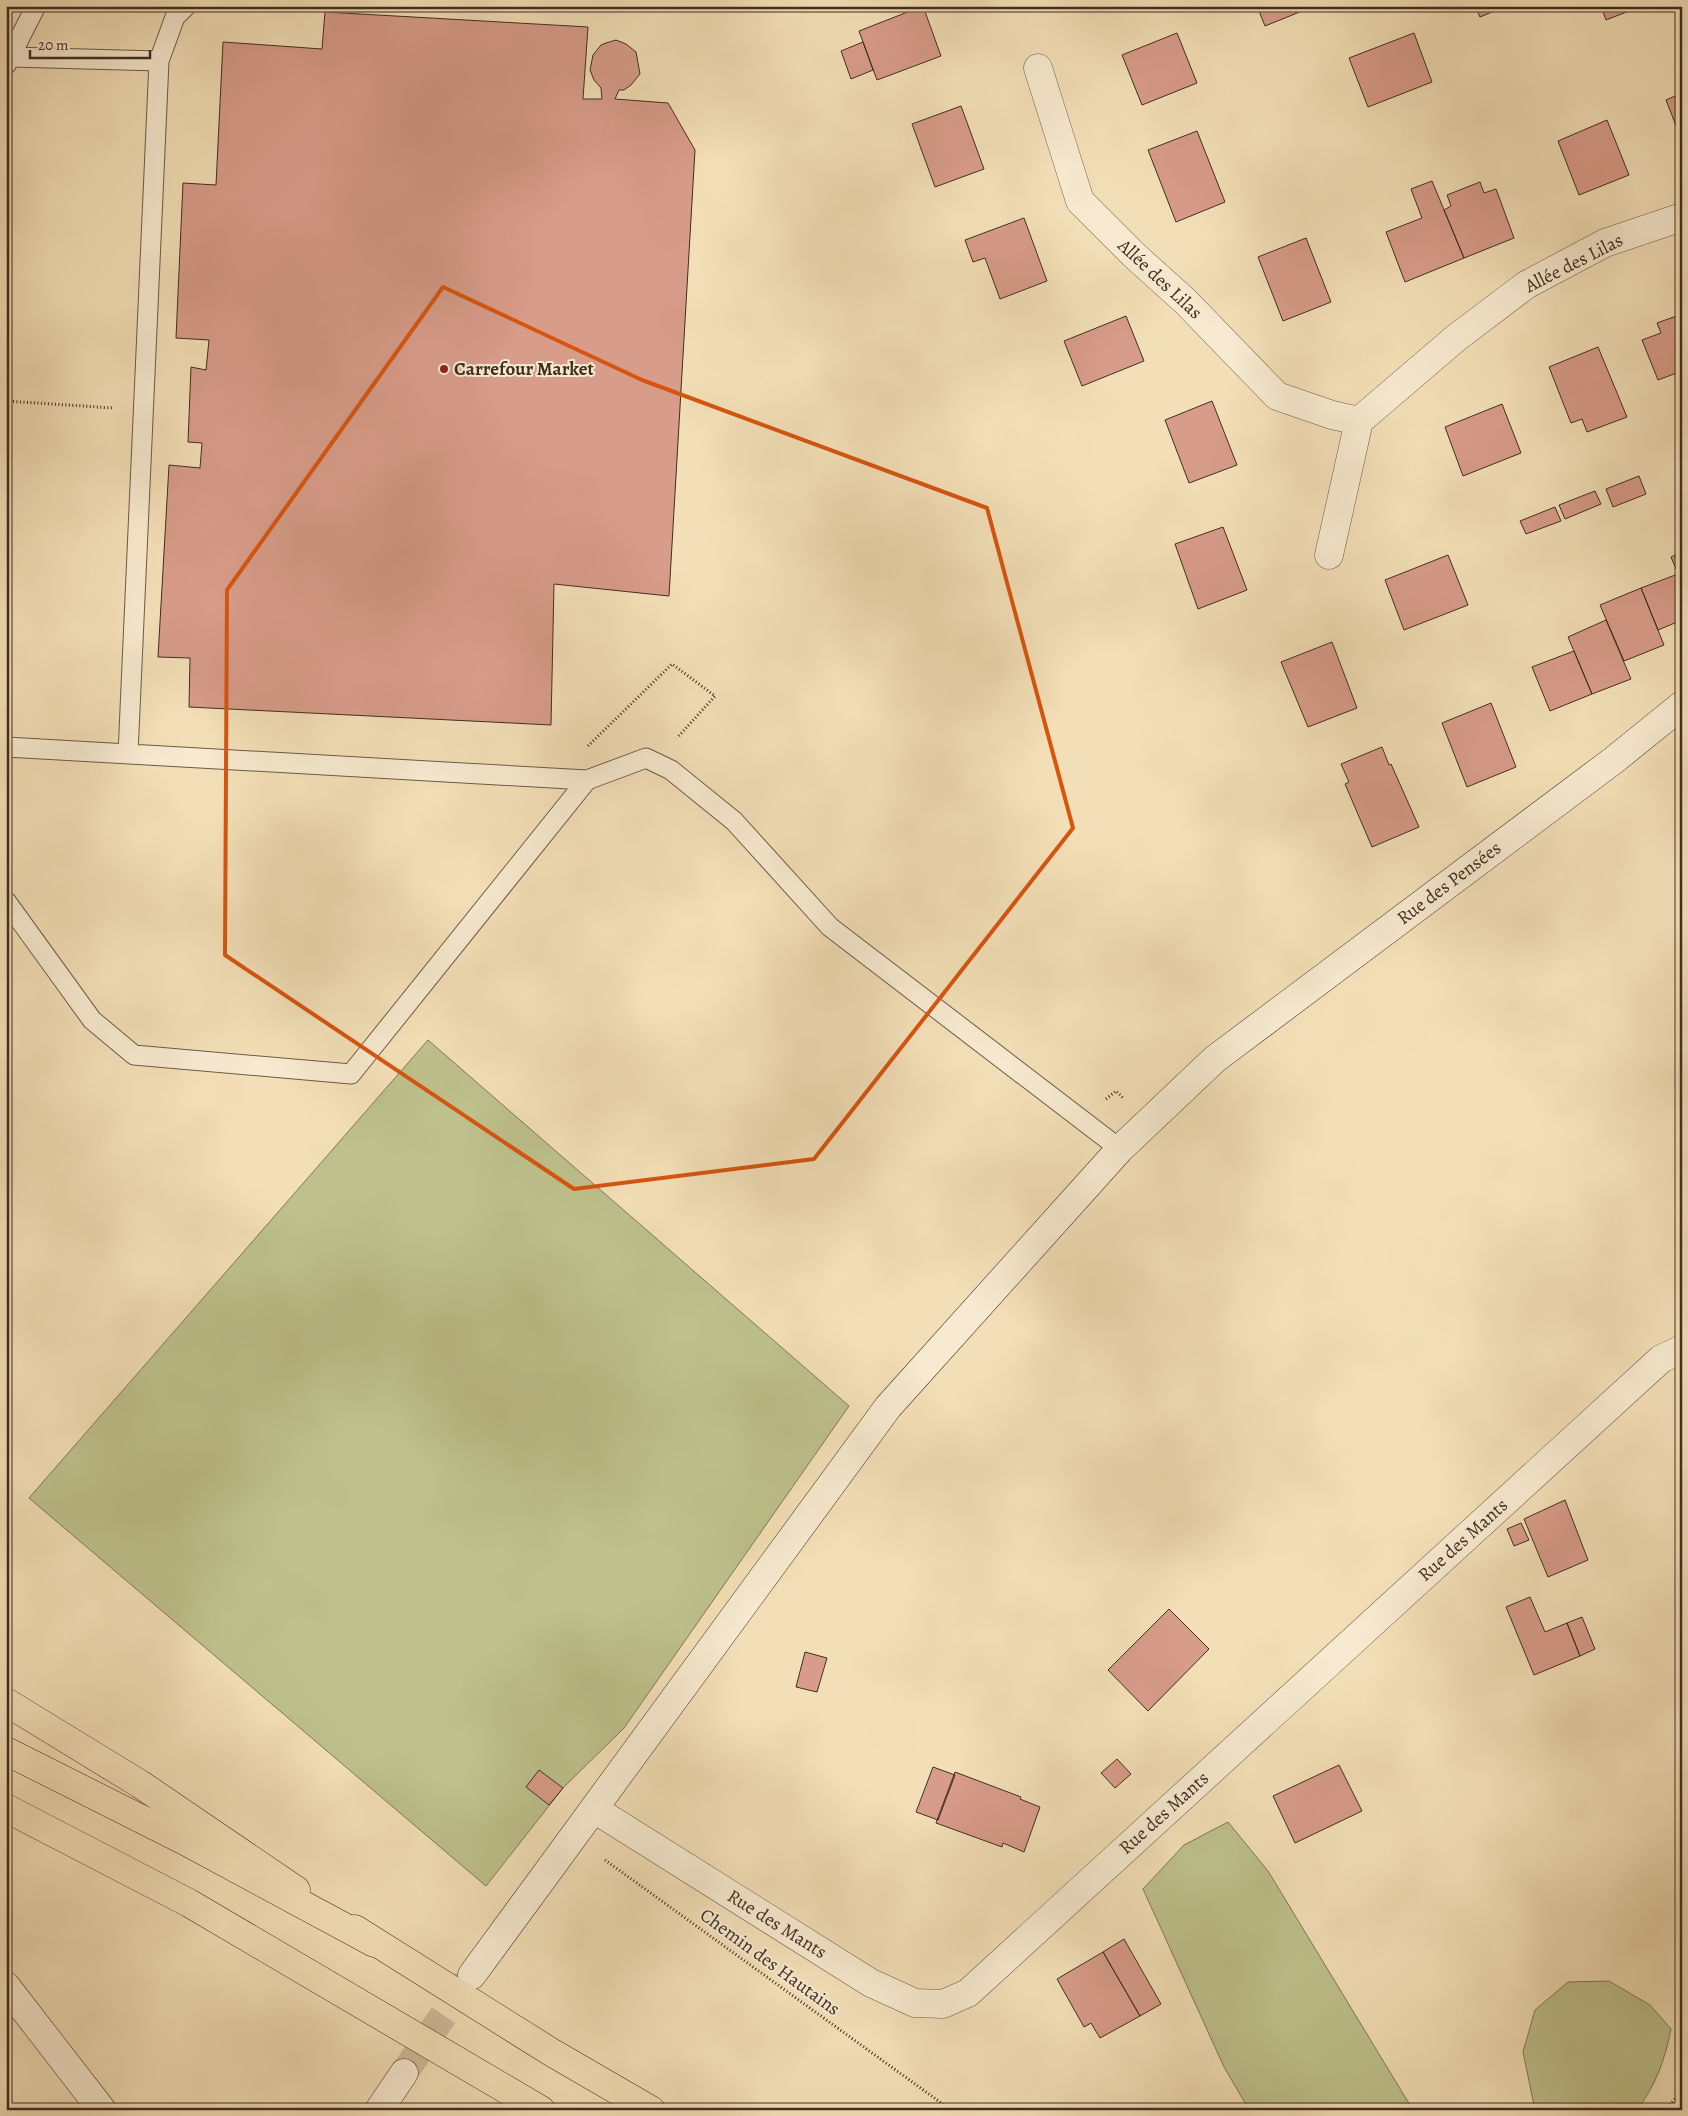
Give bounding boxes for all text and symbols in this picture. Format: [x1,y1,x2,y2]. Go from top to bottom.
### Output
scale bar [30,28,150,60]
text: 20 m [38,35,69,55]
street label: Allée des Lilas [1520,227,1628,299]
street label: Allée des Lilas [1111,232,1208,325]
place label: Carrefour Market [454,356,595,382]
marker: Carrefour Market [438,363,450,375]
street label: Rue des Pensées [1391,835,1507,931]
street label: Rue des Mants [1412,1493,1514,1587]
street label: Rue des Mants [1113,1766,1215,1860]
street label: Rue des Mants [722,1883,832,1965]
street label: Chemin des Hautains [695,1902,845,2022]

